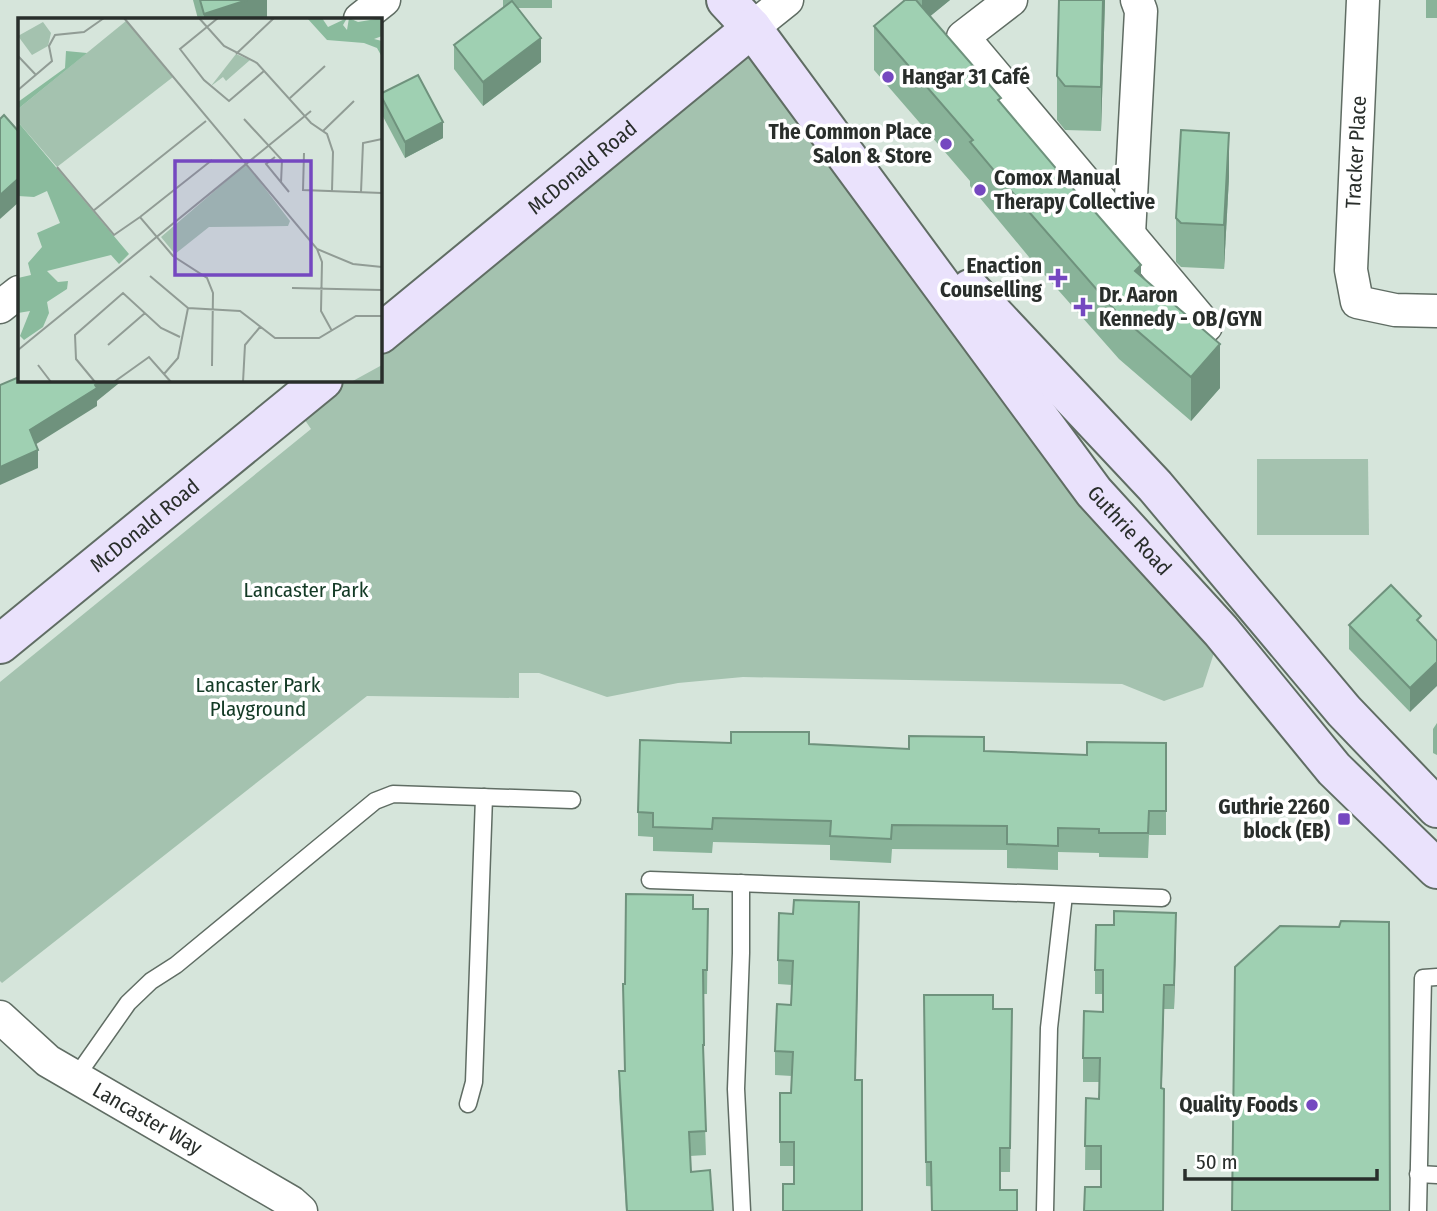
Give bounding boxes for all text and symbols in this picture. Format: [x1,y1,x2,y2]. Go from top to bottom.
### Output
inset map [18,18,382,382]
place label: Hangar 31 Café [902,64,1030,90]
marker: Hangar 31 Café [880,69,896,85]
street label: Tracker Place [1340,95,1372,209]
street label: McDonald Road [523,115,642,220]
place label: The Common Place Salon & Store [769,119,932,169]
marker: The Common Place Salon & Store [938,136,954,152]
place label: Comox Manual Therapy Collective [994,165,1156,215]
marker: Comox Manual Therapy Collective [972,182,988,198]
place label: Enaction Counselling [940,253,1043,303]
marker: Enaction Counselling [1048,268,1068,288]
place label: Dr. Aaron Kennedy - OB/GYN [1099,282,1262,332]
marker: Dr. Aaron Kennedy - OB/GYN [1073,297,1093,317]
street label: McDonald Road [85,473,205,578]
street label: Guthrie Road [1082,480,1177,581]
park label: Lancaster Park [244,577,369,603]
park label: Lancaster Park Playground [196,672,321,722]
place label: Guthrie 2260 block (EB) [1218,794,1330,844]
marker: Guthrie 2260 block (EB) [1336,811,1352,827]
street label: Lancaster Way [88,1077,207,1161]
place label: Quality Foods [1179,1092,1298,1118]
marker: Quality Foods [1304,1097,1320,1113]
scale bar [1185,1138,1378,1182]
text: 50 m [1196,1149,1238,1175]

